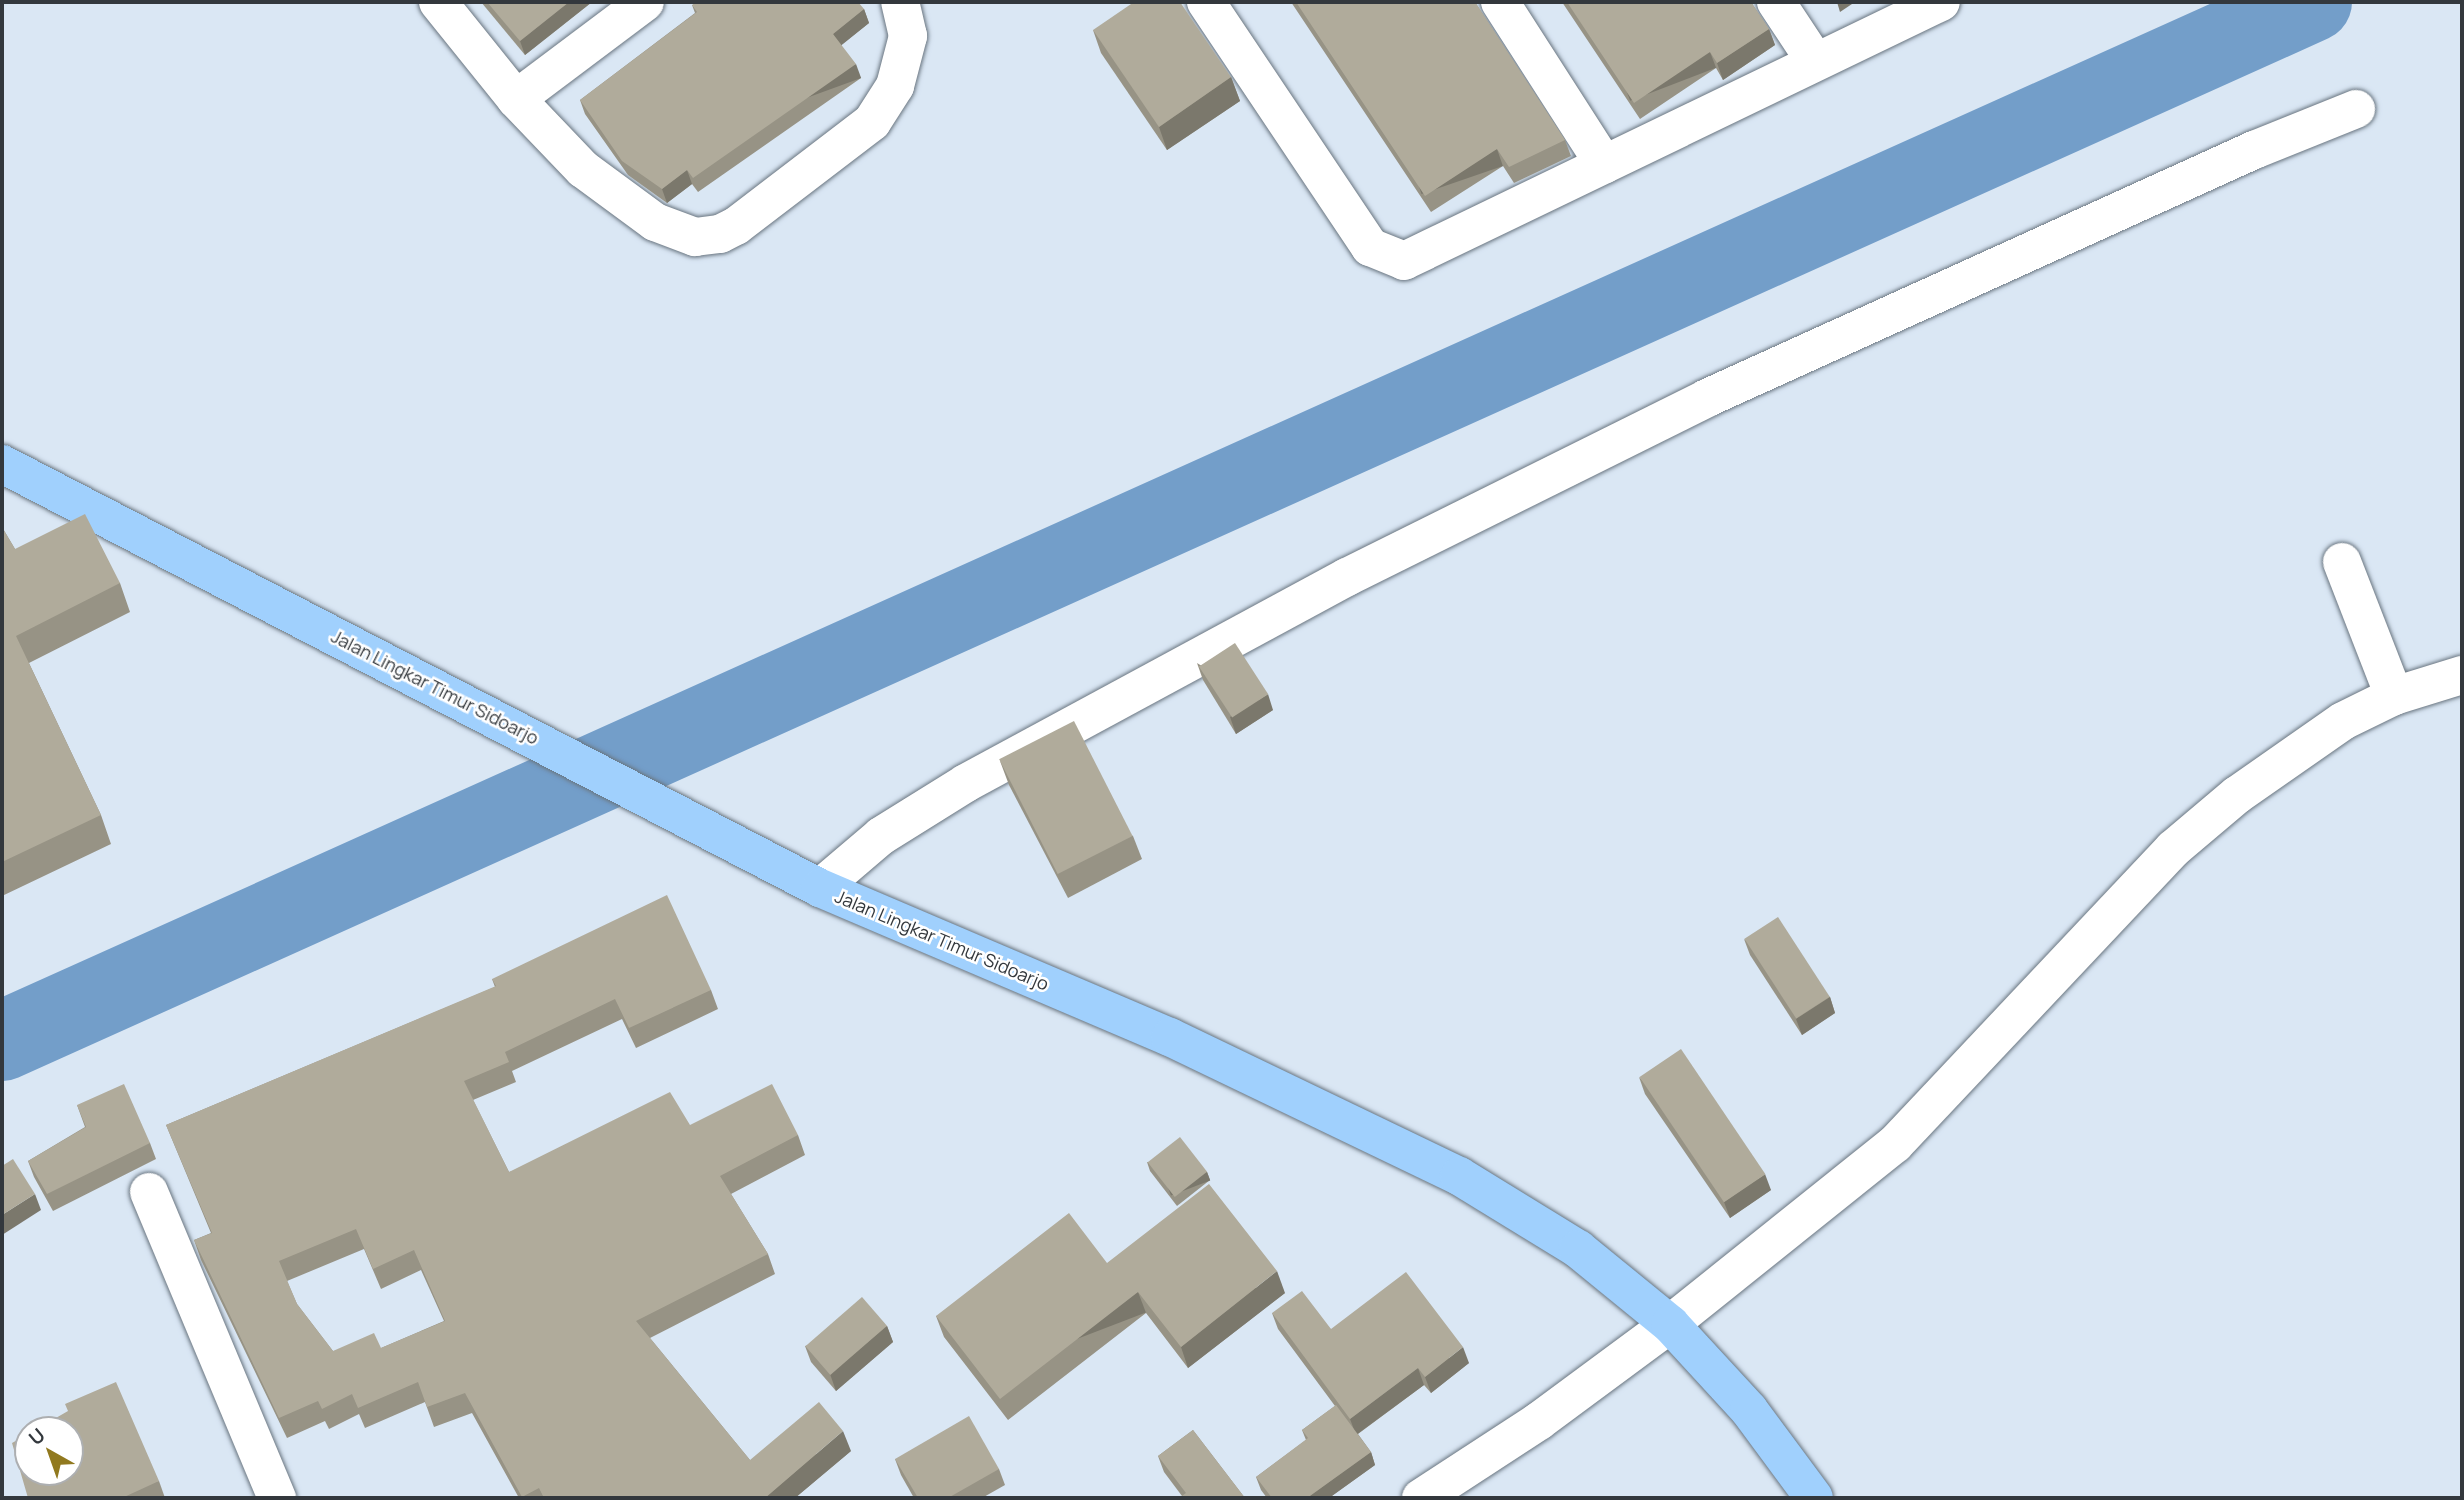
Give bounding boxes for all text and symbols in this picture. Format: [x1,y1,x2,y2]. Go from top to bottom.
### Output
street label: Jalan Lingkar Timur Sidoarjo [328,625,542,749]
street label: Jalan Lingkar Timur Sidoarjo [832,885,1052,995]
north arrow [14,1416,84,1486]
text: U [23,1422,50,1451]

